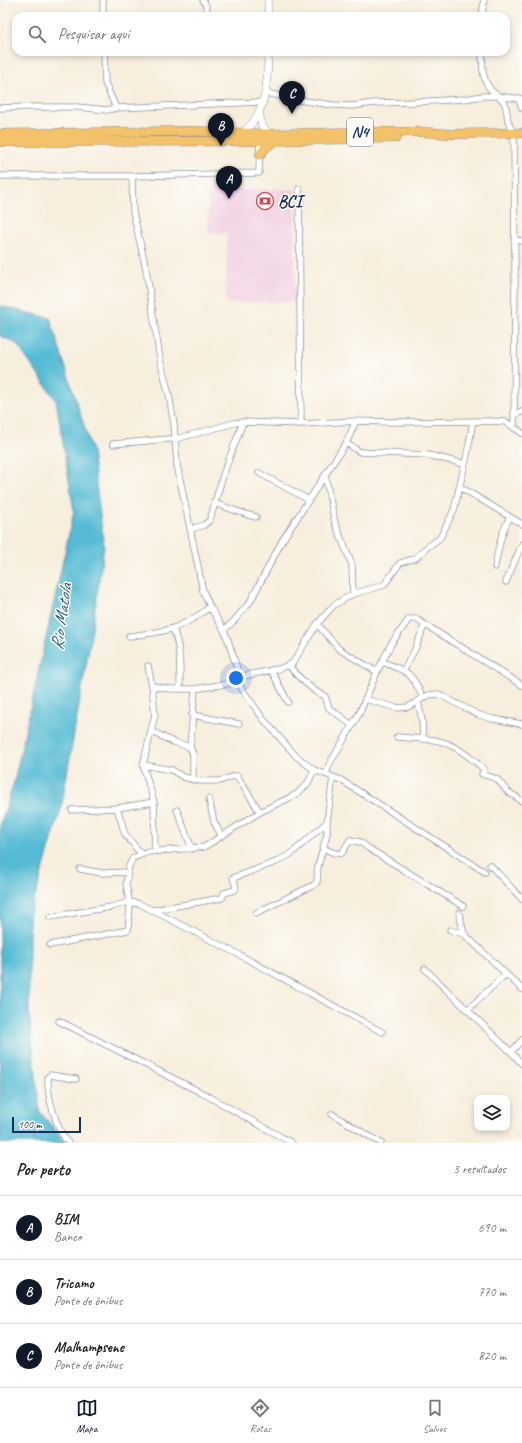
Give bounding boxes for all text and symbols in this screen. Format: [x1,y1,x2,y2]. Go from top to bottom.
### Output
search box [12,12,510,56]
icon: search [26,23,48,45]
text: Pesquisar aqui [58,25,129,44]
pin: C [279,81,305,114]
pin: B [208,113,234,146]
road number: N4 [347,118,373,146]
pin: A [216,166,242,199]
bank icon: BCI [255,191,275,211]
place label: BCI [278,191,306,212]
water label: Rio Matola [45,581,77,652]
your location [226,668,246,688]
map controls [474,1095,510,1131]
button: layers [474,1095,510,1131]
scale bar [12,1115,81,1134]
text: 100 m [18,1117,42,1131]
text: Por perto [16,1159,70,1180]
text: 3 resultados [453,1161,506,1177]
text: BIM [54,1210,79,1229]
text: A [26,1220,32,1236]
text: 690 m [478,1220,506,1236]
text: Banco [54,1229,81,1245]
text: Tricamo [54,1274,94,1293]
text: B [26,1284,32,1300]
text: 770 m [478,1284,506,1300]
text: Ponto de ônibus [54,1293,122,1309]
text: Malhampsene [54,1338,124,1357]
text: C [26,1348,32,1364]
text: 820 m [478,1348,506,1364]
text: Ponto de ônibus [54,1357,122,1373]
tab: Mapa [76,1397,98,1435]
tab: Rotas [249,1397,271,1435]
tab: Salvos [423,1397,446,1435]

